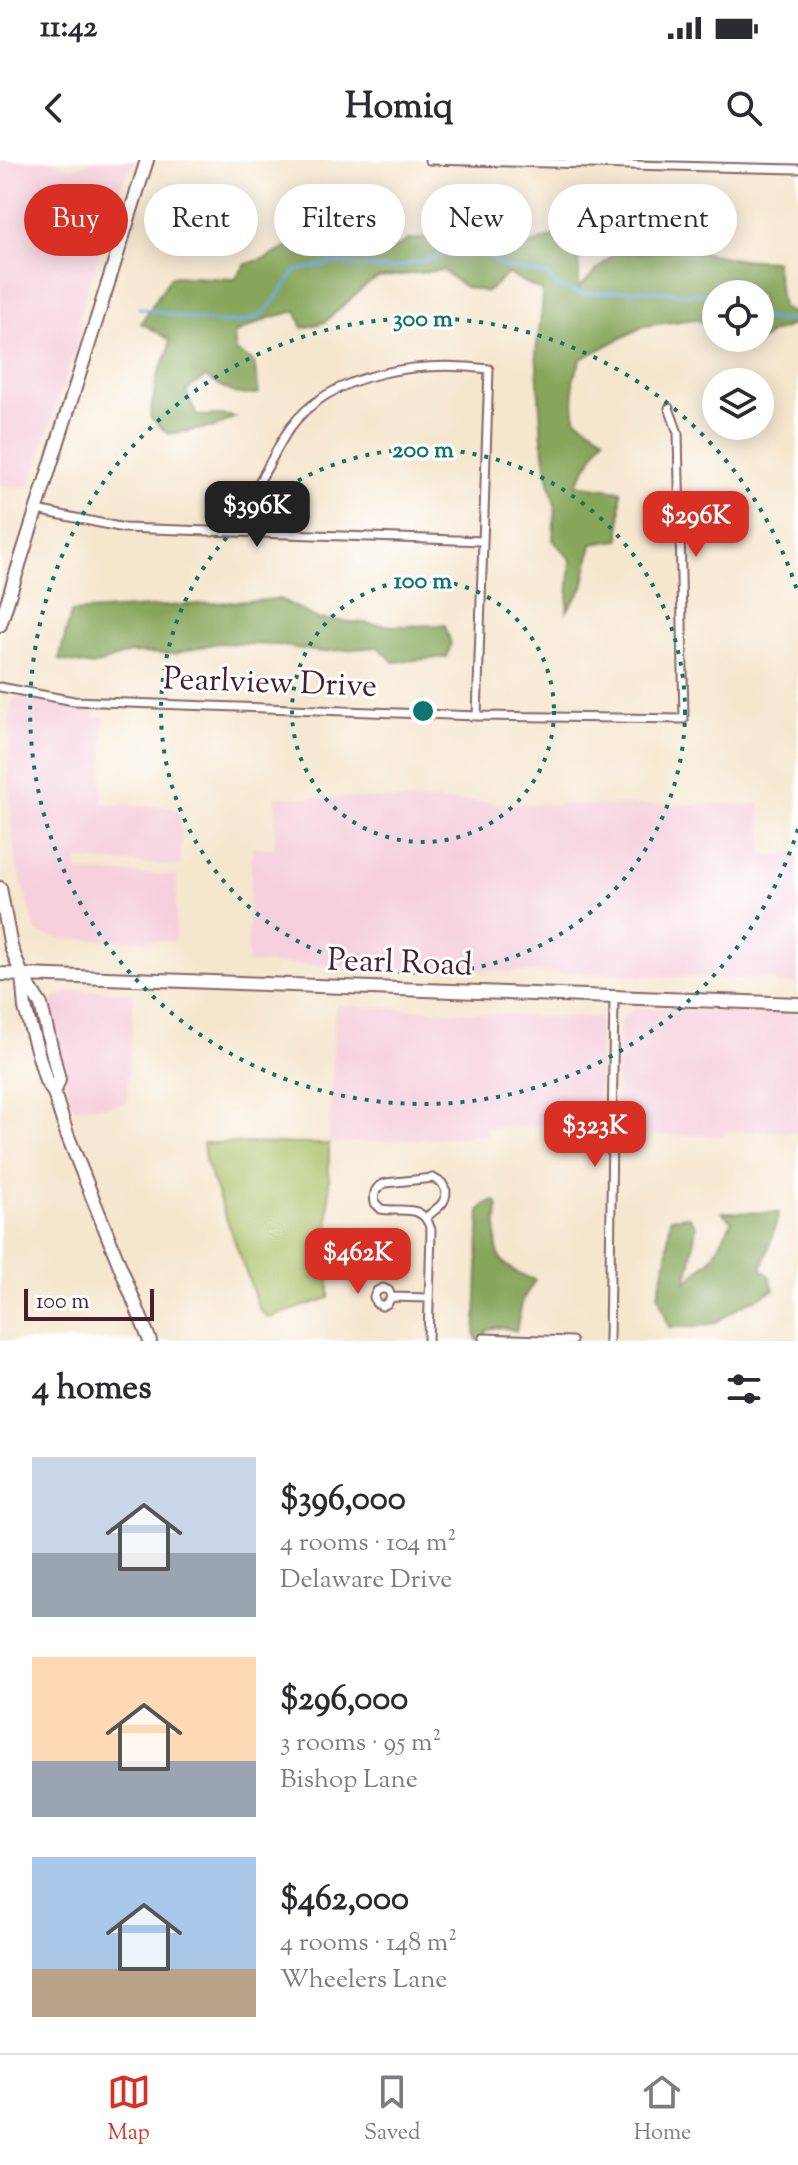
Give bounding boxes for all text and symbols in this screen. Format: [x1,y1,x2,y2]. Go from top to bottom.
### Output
text: 11:42 [40,7,97,50]
text: Homiq [345,82,453,134]
icon: back [32,86,76,130]
icon: search [722,86,766,130]
chip: Buy [24,184,128,256]
chip: Rent [144,184,258,256]
chip: Filters [274,184,405,256]
chip: New [421,184,532,256]
chip: Apartment [548,184,737,256]
map controls [702,280,774,440]
button: locate [702,280,774,352]
text: 300 m [393,303,453,337]
button: layers [702,368,774,440]
text: 200 m [392,434,454,468]
pin: $396K [201,481,313,549]
text: $396K [223,488,291,525]
pin: $296K [640,491,752,559]
text: $296K [661,498,731,535]
text: 100 m [394,565,452,599]
street label: Pearlview Drive [162,657,378,711]
centre of rings [409,697,437,725]
street label: Pearl Road [327,938,473,990]
pin: $323K [539,1101,651,1169]
text: $323K [562,1108,628,1145]
pin: $462K [302,1228,414,1296]
text: $462K [323,1235,393,1272]
scale bar [24,1285,154,1321]
text: 100 m [36,1287,89,1319]
text: 4 homes [32,1365,152,1414]
icon: filters [722,1367,766,1411]
text: $396,000 [280,1476,406,1525]
icon: home [96,1489,192,1585]
text: 4 rooms · 104 m² [280,1525,456,1562]
text: Delaware Drive [280,1562,452,1599]
text: $296,000 [280,1676,408,1725]
icon: home [96,1689,192,1785]
text: 3 rooms · 95 m² [280,1725,441,1762]
text: Bishop Lane [280,1762,418,1799]
text: $462,000 [280,1876,409,1925]
icon: home [96,1889,192,1985]
text: 4 rooms · 148 m² [280,1925,457,1962]
text: Wheelers Lane [280,1962,447,1999]
tab: Map [107,2070,151,2150]
tab: Saved [364,2070,420,2150]
tab: Home [634,2070,691,2150]

